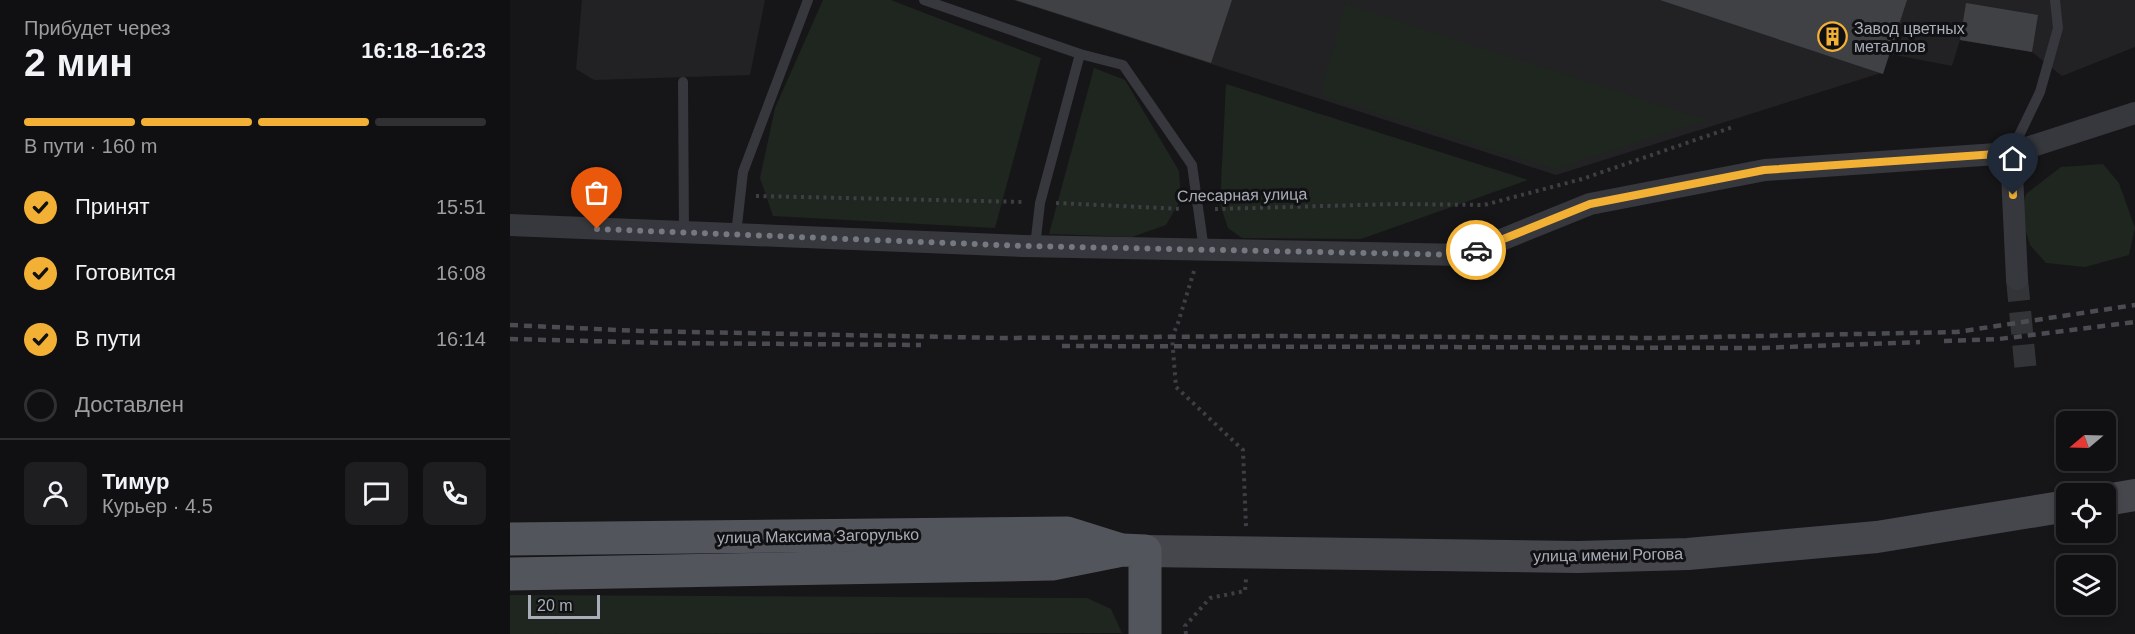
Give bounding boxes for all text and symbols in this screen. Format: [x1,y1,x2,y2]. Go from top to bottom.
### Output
text: Прибудет через [24,17,170,39]
place label: Завод цветных металлов [1854,20,1965,55]
building icon: Завод цветных металлов [1817,21,1849,53]
text: 16:18–16:23 [361,38,486,63]
text: 2 мин [24,41,133,84]
pin [1987,133,2038,195]
text: В пути · 160 m [24,135,157,157]
icon: home [1996,142,2029,175]
pin [571,167,622,229]
icon: bag [580,176,613,209]
street label: Слесарная улица [1177,185,1307,205]
icon: check [24,191,57,224]
text: Принят [75,194,149,219]
text: 15:51 [436,196,486,218]
courier [1446,220,1506,280]
icon: car [1460,234,1493,267]
icon: check [24,257,57,290]
text: Готовится [75,260,176,285]
text: 16:08 [436,262,486,284]
icon: check [24,323,57,356]
text: В пути [75,326,141,351]
text: 16:14 [436,328,486,350]
text: Доставлен [75,392,184,417]
north arrow [2056,411,2116,471]
map controls [2056,411,2116,615]
button: person [24,462,87,525]
button: chat [345,462,408,525]
button: phone [423,462,486,525]
text: Тимур [102,469,170,494]
button: locate [2056,483,2116,543]
text: Курьер · 4.5 [102,495,213,517]
street label: улица Максима Загорулько [717,526,919,546]
street label: улица имени Рогова [1533,545,1683,565]
button: layers [2056,555,2116,615]
scale bar [528,592,600,620]
text: 20 m [537,597,573,614]

